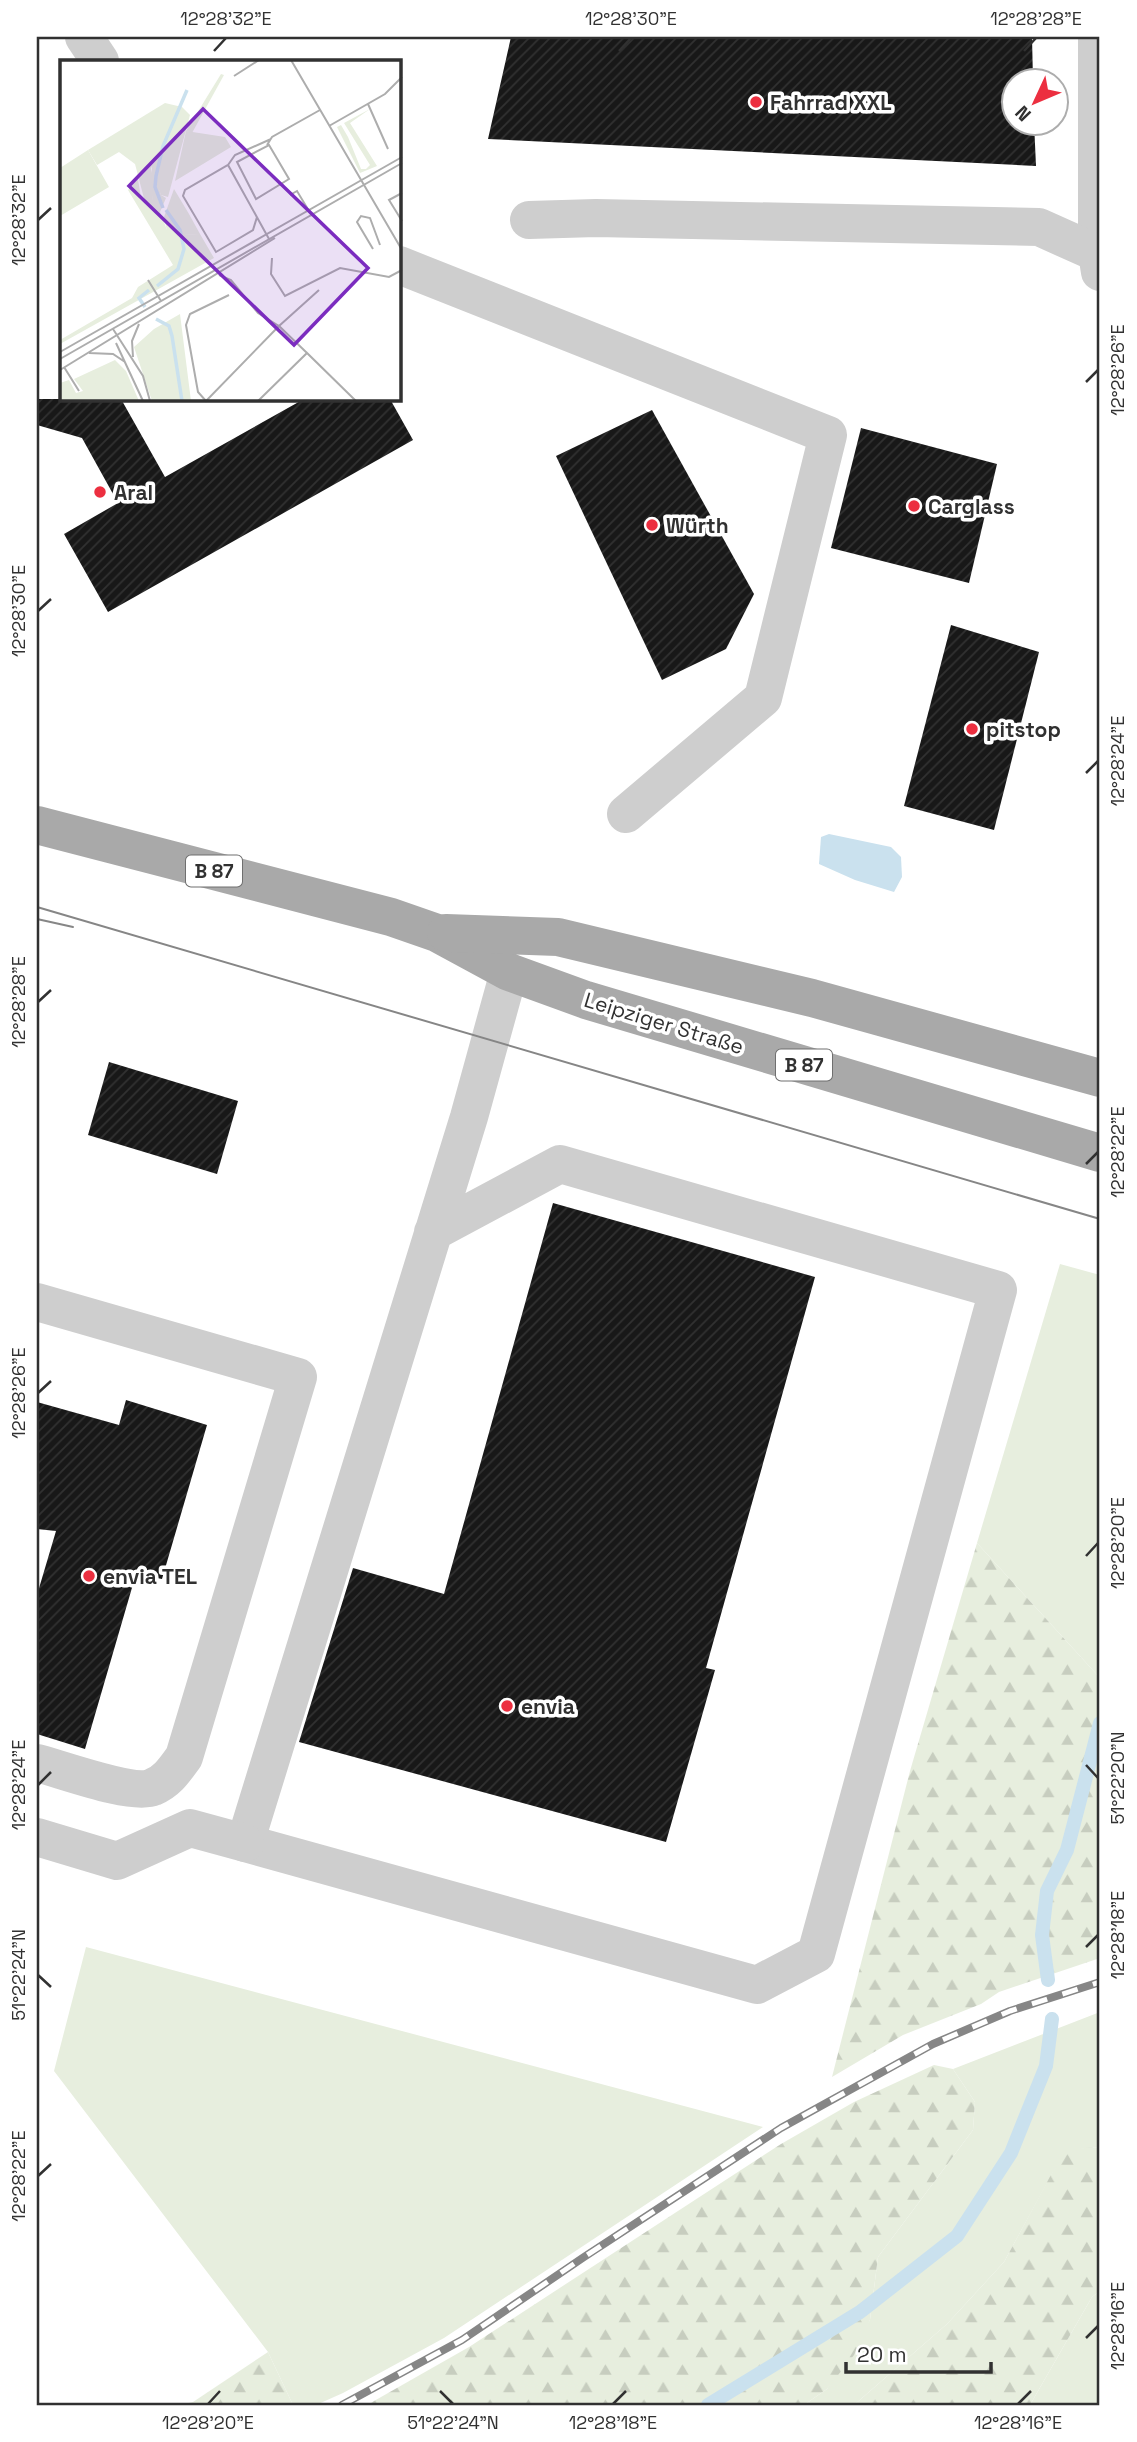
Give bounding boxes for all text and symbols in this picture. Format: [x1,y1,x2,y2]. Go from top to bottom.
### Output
text: 12°28'32"E [180,7,272,30]
text: 12°28'30"E [585,7,677,30]
text: 12°28'28"E [990,7,1082,30]
inset map [60,60,401,401]
north arrow [1000,66,1070,136]
place label: Fahrrad XXL [770,89,892,116]
marker: Fahrrad XXL [748,94,764,110]
text: N [1010,100,1037,127]
text: 12°28'32"E [7,174,30,266]
text: 12°28'26"E [1106,324,1129,416]
place label: Aral [114,479,153,506]
marker: Aral [92,484,108,500]
place label: Carglass [928,493,1015,520]
marker: Carglass [906,498,922,514]
place label: Würth [666,512,729,539]
marker: Würth [644,517,660,533]
text: 12°28'30"E [7,565,30,657]
place label: pitstop [986,716,1061,743]
text: 12°28'24"E [1106,716,1129,806]
marker: pitstop [964,721,980,737]
road number: B 87 [186,856,242,886]
text: 12°28'28"E [7,956,30,1048]
street label: Leipziger Straße [581,986,747,1060]
road number: B 87 [776,1050,832,1080]
text: 12°28'22"E [1106,1106,1129,1198]
text: 12°28'26"E [7,1347,30,1439]
text: 12°28'20"E [1106,1497,1129,1589]
place label: envia TEL [103,1563,197,1590]
marker: envia TEL [81,1568,97,1584]
place label: envia [521,1693,575,1720]
marker: envia [499,1698,515,1714]
text: 51°22'20"N [1106,1731,1129,1825]
text: 12°28'24"E [7,1740,30,1830]
text: 12°28'18"E [1106,1891,1129,1979]
text: 51°22'24"N [7,1929,30,2021]
text: 12°28'22"E [7,2130,30,2222]
text: 12°28'16"E [1106,2282,1129,2370]
scale bar [846,2330,992,2374]
text: 20 m [857,2341,907,2368]
text: 12°28'20"E [162,2411,254,2434]
text: 51°22'24"N [407,2411,499,2434]
text: 12°28'18"E [569,2411,657,2434]
text: 12°28'16"E [974,2411,1062,2434]

